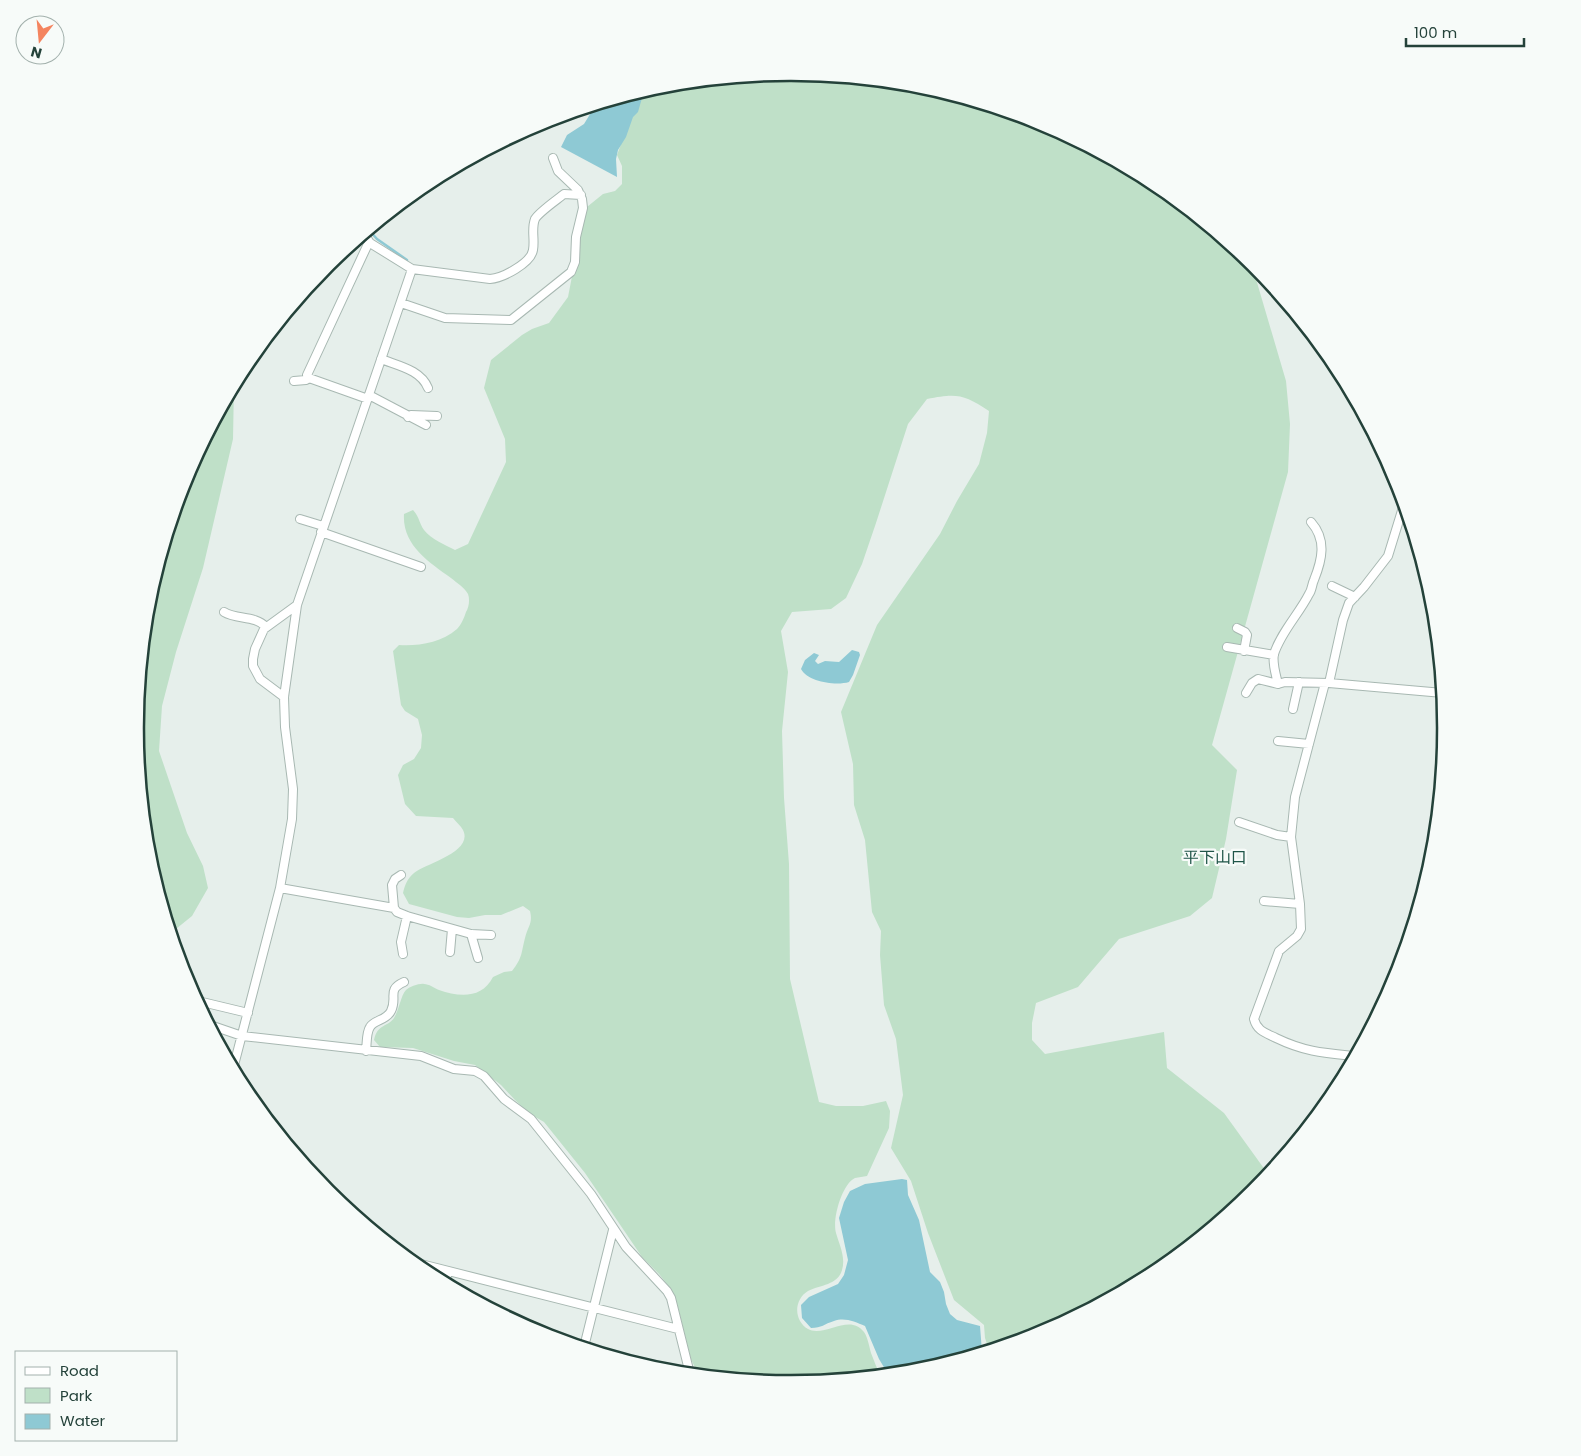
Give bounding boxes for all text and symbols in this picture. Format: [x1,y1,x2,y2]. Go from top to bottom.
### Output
north arrow [15,15,65,65]
scale bar [1406,15,1524,47]
text: 100 m [1414,22,1457,43]
text: N [29,41,44,64]
district label: 平下山口 [1183,846,1247,869]
legend [15,1351,178,1441]
text: Road [60,1360,99,1381]
text: Park [60,1385,92,1406]
text: Water [60,1410,106,1431]

